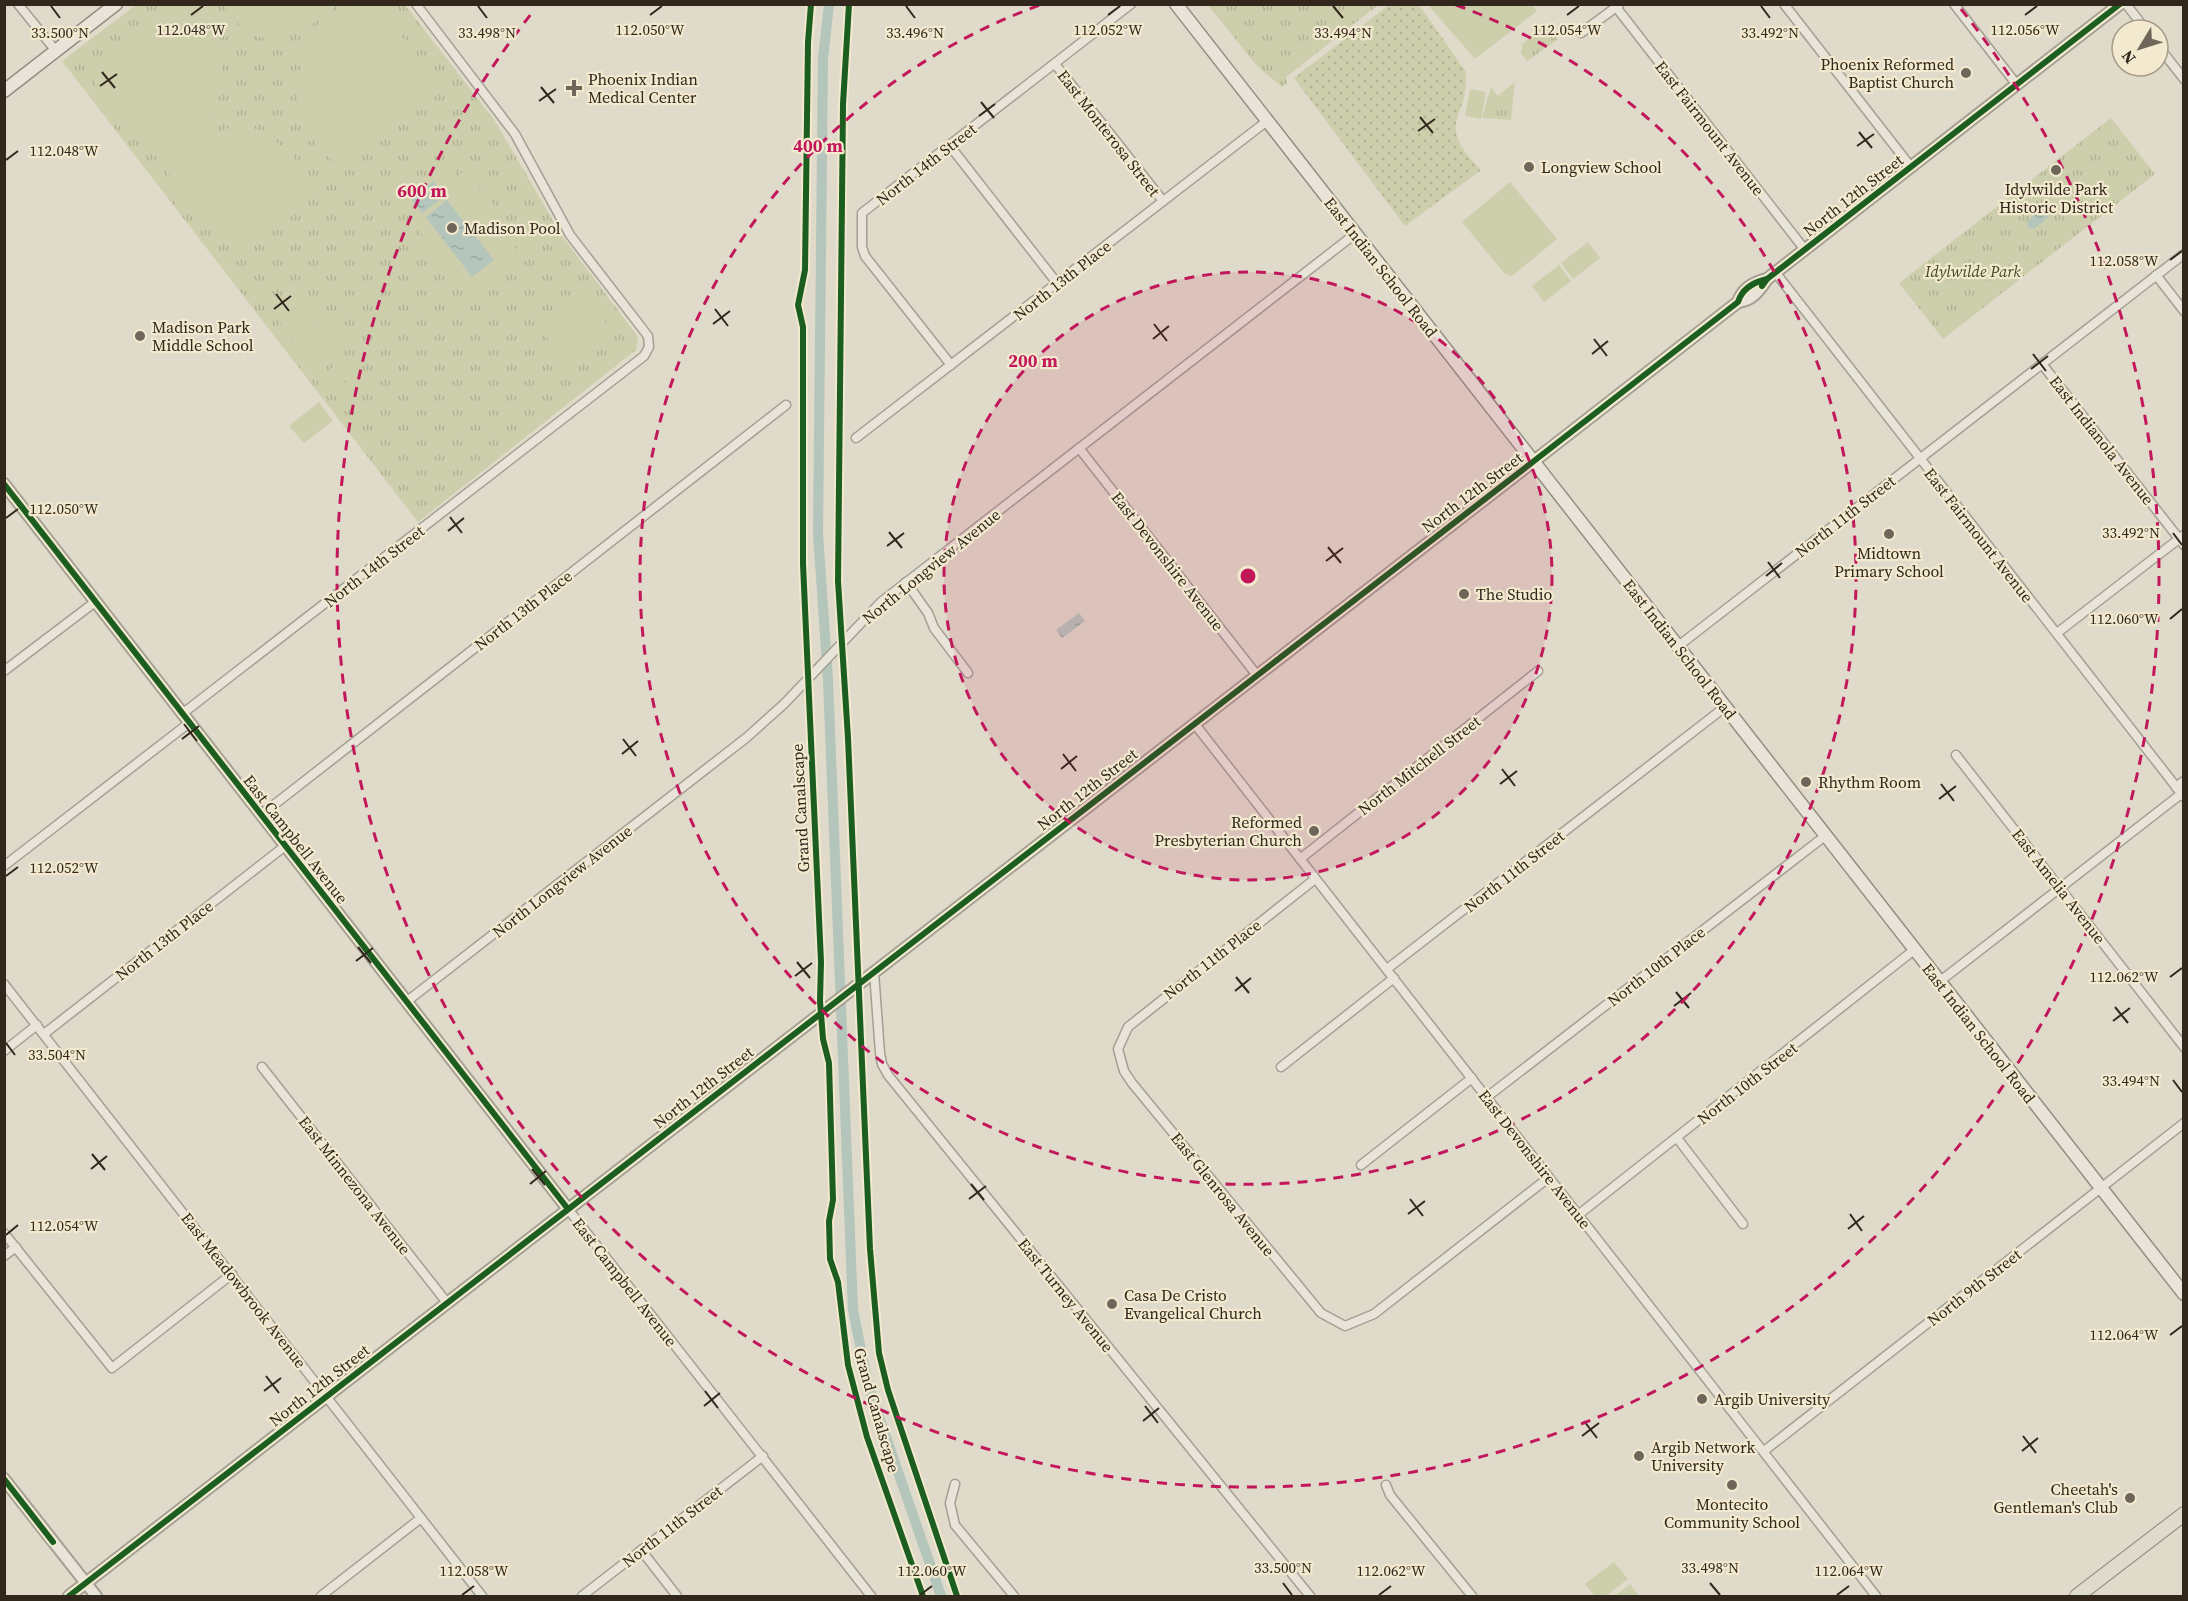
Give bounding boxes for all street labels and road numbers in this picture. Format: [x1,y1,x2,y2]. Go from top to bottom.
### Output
street label: East Fairmount Avenue [1650,56,1770,200]
street label: East Monterosa Street [1053,65,1166,202]
street label: North 14th Street [871,117,981,210]
street label: North 12th Street [1798,148,1908,241]
street label: East Indian School Road [1319,192,1443,342]
street label: North 13th Place [1008,235,1116,325]
street label: East Indianola Avenue [2045,371,2159,509]
street label: North 12th Street [1417,446,1528,537]
street label: East Fairmount Avenue [1919,463,2039,607]
street label: North 11th Street [1790,469,1900,562]
street label: East Devonshire Avenue [1107,487,1229,635]
street label: North Longview Avenue [857,503,1005,629]
street label: North 14th Street [319,519,429,612]
street label: North 13th Place [469,565,577,655]
street label: East Indian School Road [1618,574,1742,724]
street label: North Mitchell Street [1353,710,1486,820]
street label: North 12th Street [1032,742,1142,835]
street label: Grand Canalscape [786,743,814,873]
street label: East Campbell Avenue [239,770,353,908]
street label: North Longview Avenue [488,819,636,943]
street label: North 11th Street [1459,824,1569,917]
street label: East Amelia Avenue [2007,824,2111,948]
street label: North 13th Place [110,895,218,985]
street label: North 11th Place [1158,914,1266,1004]
street label: North 10th Place [1602,921,1710,1011]
street label: East Indian School Road [1917,958,2041,1108]
street label: North 10th Street [1692,1036,1802,1129]
street label: North 12th Street [648,1040,758,1133]
street label: East Devonshire Avenue [1474,1085,1596,1233]
street label: East Minnezona Avenue [294,1111,416,1259]
street label: East Glenrosa Avenue [1166,1127,1280,1261]
street label: East Meadowbrook Avenue [176,1208,312,1372]
street label: East Campbell Avenue [568,1213,682,1351]
street label: East Turney Avenue [1013,1233,1119,1357]
street label: North 9th Street [1922,1243,2026,1331]
street label: North 12th Street [264,1338,374,1431]
street label: Grand Canalscape [849,1345,905,1475]
street label: North 11th Street [617,1479,727,1572]

